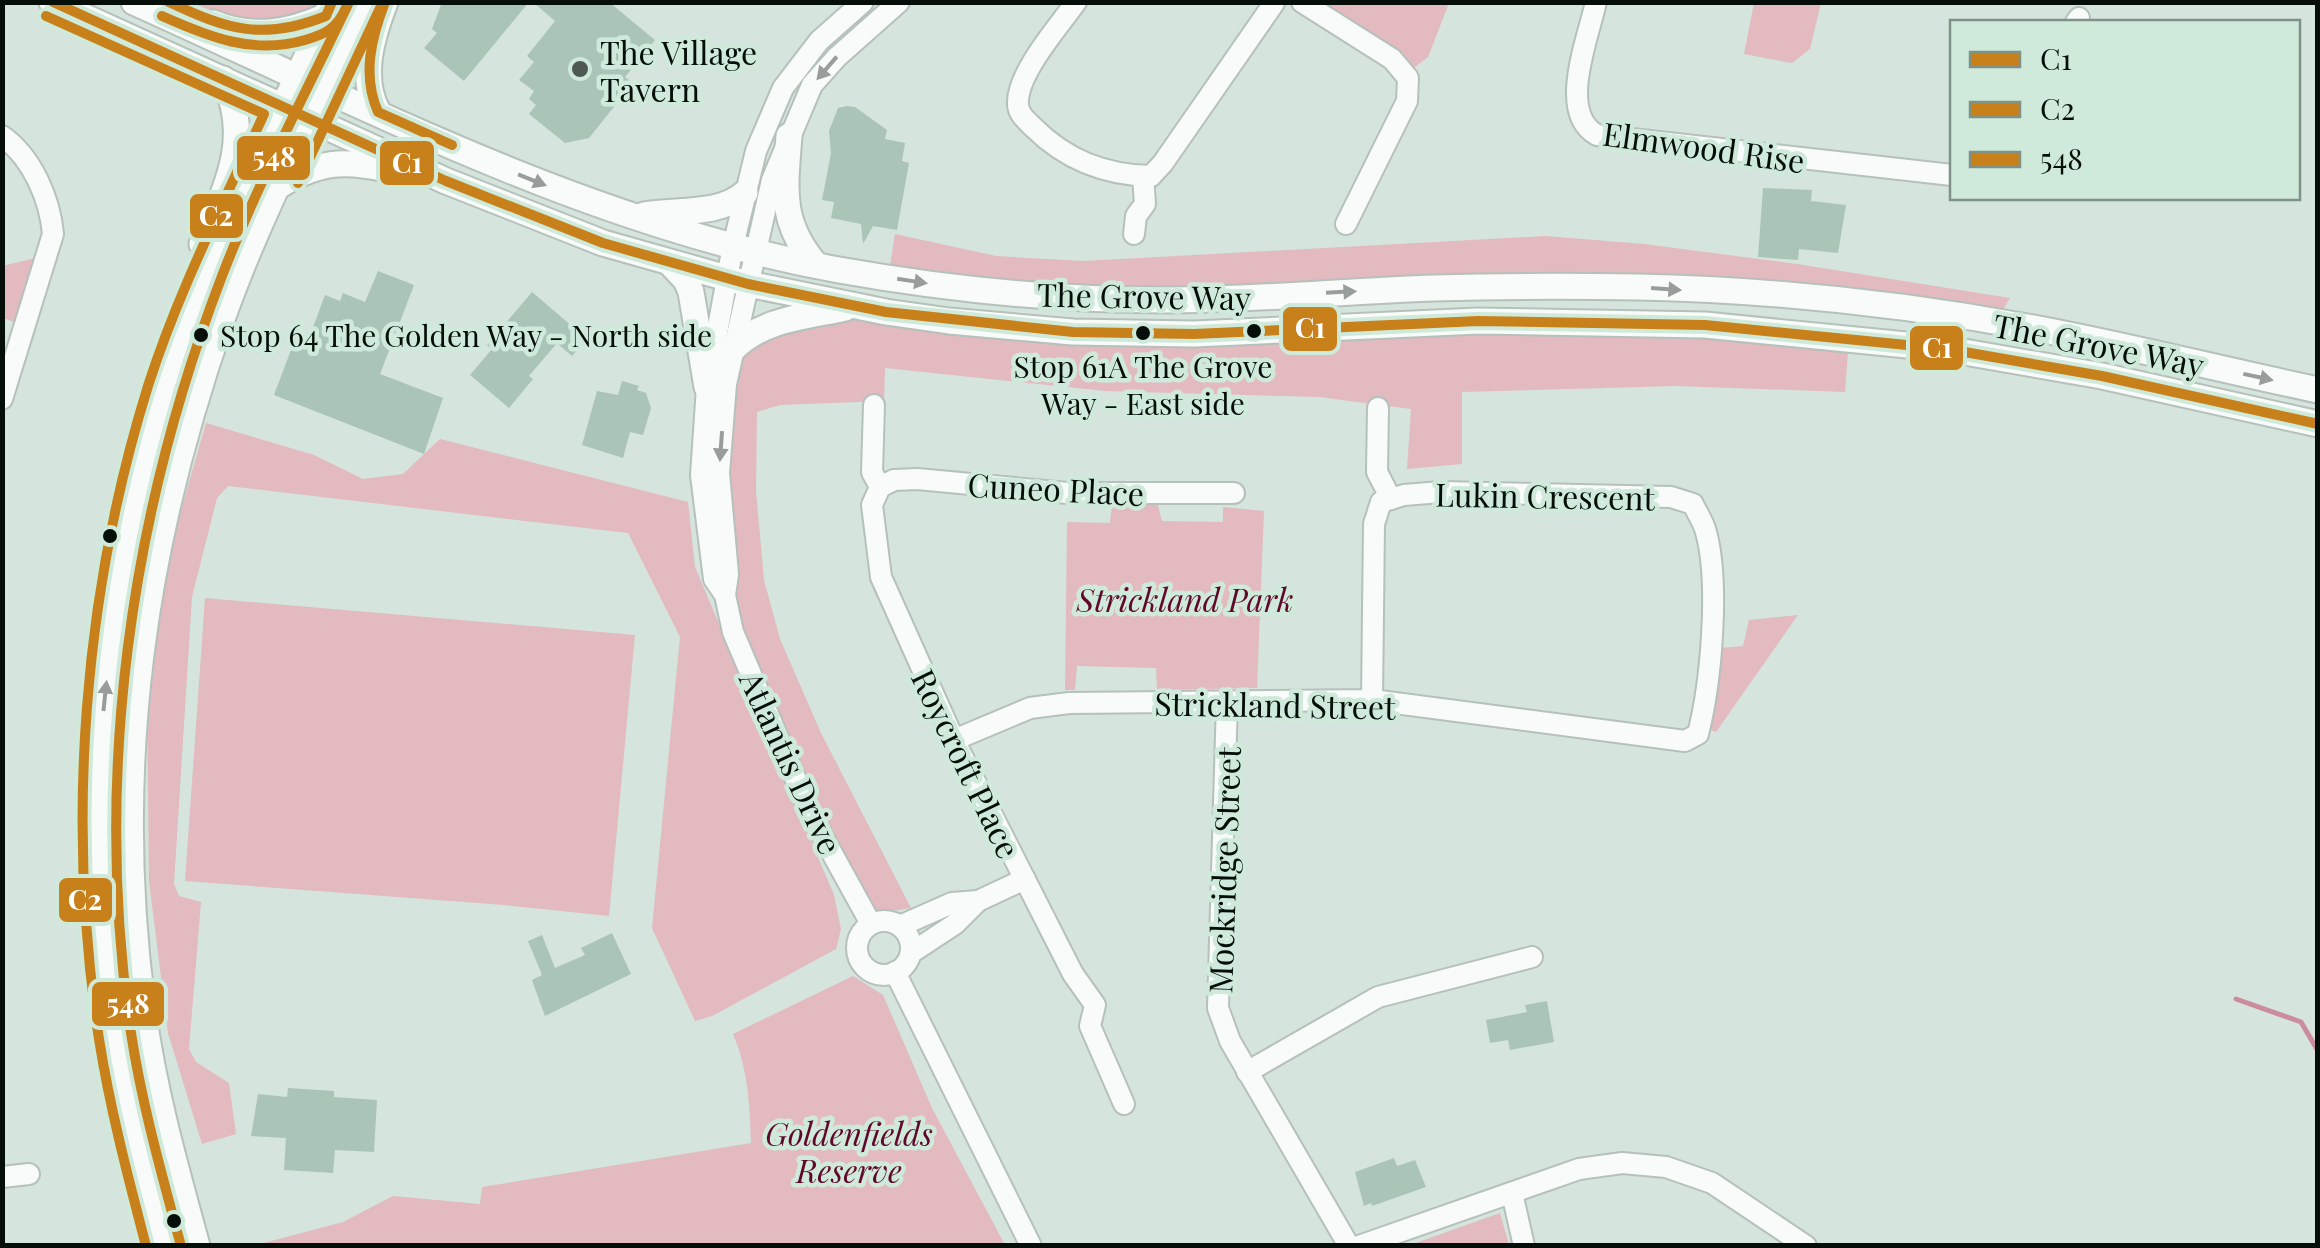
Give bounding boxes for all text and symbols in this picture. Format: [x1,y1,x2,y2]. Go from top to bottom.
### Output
legend [1950,20,2300,200]
place label: The Village Tavern [600,30,757,110]
text: C1 [2040,38,2072,78]
one-way arrow [817,55,839,80]
marker: The Village Tavern [569,58,591,80]
text: C2 [2040,88,2075,128]
street label: Elmwood Rise [1600,111,1808,181]
line badge: 548 [235,134,312,182]
text: 548 [252,137,296,174]
text: 548 [2040,138,2083,178]
line badge: C1 [378,139,436,187]
text: C1 [392,143,422,180]
one-way arrow [517,173,547,189]
line badge: C2 [188,192,245,240]
text: C2 [199,196,233,233]
street label: The Grove Way [1037,272,1251,318]
one-way arrow [897,274,928,290]
one-way arrow [1650,281,1682,297]
one-way arrow [1325,284,1357,300]
street label: The Grove Way [1990,303,2208,385]
line badge: C1 [1281,305,1339,353]
text: C1 [1295,308,1325,345]
place label: Stop 64 The Golden Way - North side [220,315,712,355]
unlabelled marker [1244,321,1264,341]
marker: Stop 61A The Grove Way - East side [1133,323,1153,343]
line badge: C1 [1908,324,1965,372]
marker: Stop 64 The Golden Way - North side [191,325,211,345]
text: C1 [1922,328,1952,365]
place label: Stop 61A The Grove Way - East side [1014,346,1272,423]
one-way arrow [2243,370,2274,385]
one-way arrow [713,431,729,463]
street label: Cuneo Place [967,462,1145,514]
street label: Lukin Crescent [1435,472,1656,518]
unlabelled marker [100,526,120,546]
park label: Strickland Park [1075,577,1294,620]
street label: Roycroft Place [903,661,1031,865]
street label: Atlantis Drive [730,663,853,860]
one-way arrow [97,680,113,712]
street label: Strickland Street [1154,680,1397,728]
street label: Mockridge Street [1197,745,1249,994]
line badge: C2 [57,876,114,924]
text: C2 [68,880,102,917]
line badge: 548 [90,980,166,1028]
text: 548 [106,984,150,1021]
park label: Goldenfields Reserve [765,1111,933,1191]
unlabelled marker [164,1211,184,1231]

